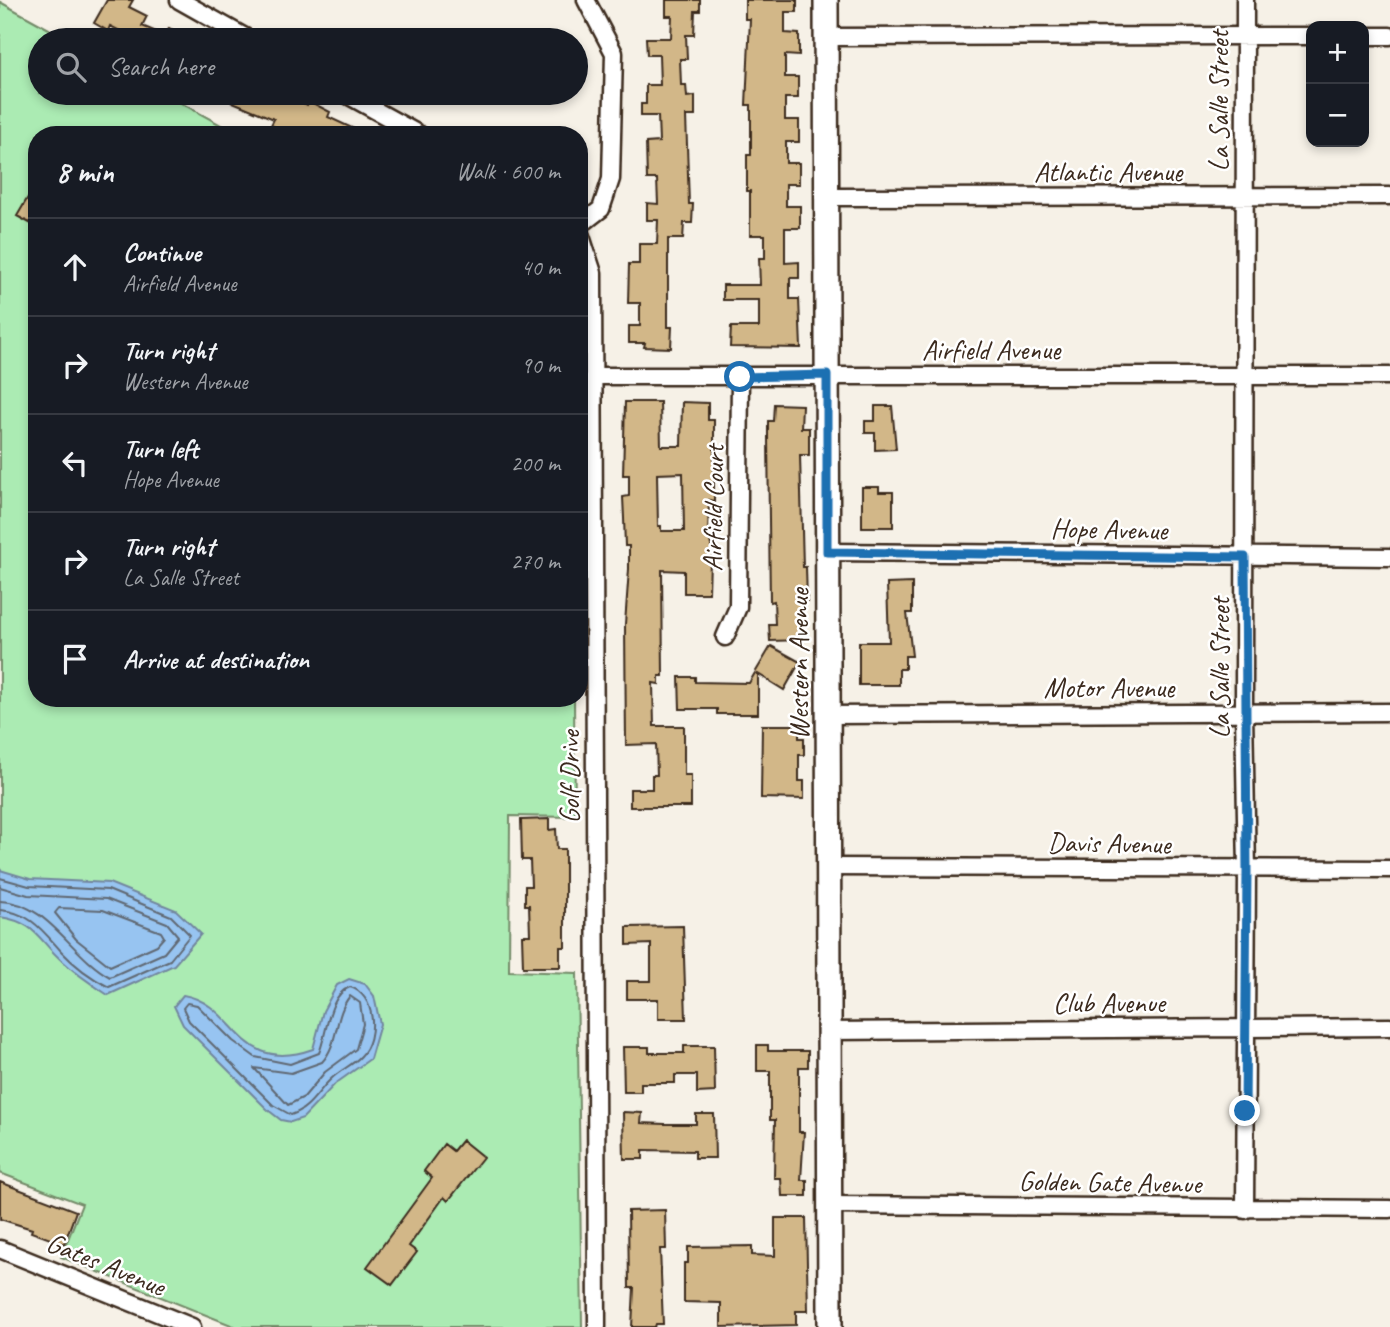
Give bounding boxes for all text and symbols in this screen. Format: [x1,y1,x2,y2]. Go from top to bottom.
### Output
map controls [1306,21,1369,147]
button: + [1306,21,1369,84]
search box [28,28,588,105]
street label: La Salle Street [1201,28,1236,171]
icon: search [52,48,90,86]
text: Search here [108,50,214,83]
button: − [1306,84,1369,147]
text: 8 min [56,153,113,191]
street label: Atlantic Avenue [1034,154,1184,189]
text: Walk · 600 m [456,157,560,186]
text: Continue [123,236,201,269]
icon: ahead [56,248,94,286]
text: 40 m [521,253,560,282]
text: Airfield Avenue [123,269,237,298]
street label: Airfield Avenue [922,332,1062,367]
text: Turn right [123,334,214,367]
icon: right [56,346,94,384]
text: 90 m [521,351,560,380]
route start [724,361,755,392]
text: Western Avenue [123,367,247,396]
text: Turn left [123,432,198,465]
street label: Airfield Court [694,442,732,572]
icon: left [56,444,94,482]
text: 200 m [511,449,560,478]
text: Hope Avenue [123,465,219,494]
street label: Hope Avenue [1050,510,1169,548]
text: Turn right [123,530,214,563]
icon: right [56,542,94,580]
text: 270 m [511,547,560,576]
text: La Salle Street [123,563,239,592]
street label: Western Avenue [781,586,816,740]
street label: La Salle Street [1202,595,1237,738]
icon: arrive [56,640,94,678]
text: Arrive at destination [123,643,309,676]
street label: Motor Avenue [1044,670,1176,705]
street label: Golf Drive [552,729,587,824]
street label: Davis Avenue [1047,824,1173,862]
street label: Club Avenue [1053,985,1167,1020]
route end [1229,1095,1260,1126]
street label: Golden Gate Avenue [1018,1163,1203,1201]
street label: Gates Avenue [42,1224,172,1304]

